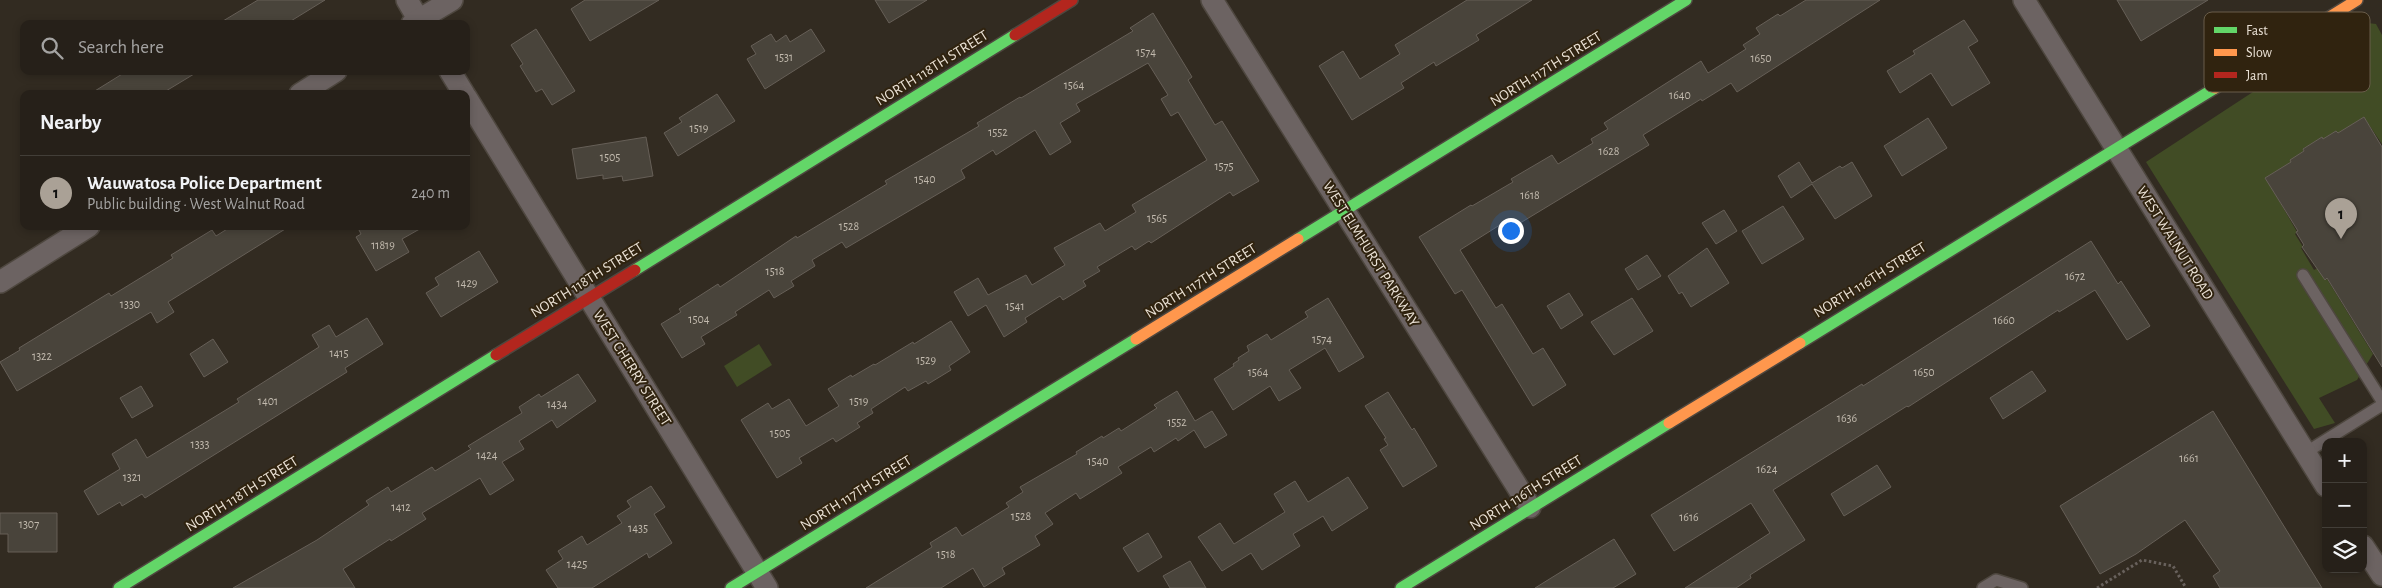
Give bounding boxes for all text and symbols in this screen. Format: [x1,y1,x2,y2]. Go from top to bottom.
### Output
legend [2204,12,2370,92]
search box [20,20,470,75]
text: Fast [2246,24,2268,38]
street label: NORTH 118TH STREET [873,27,991,109]
street label: NORTH 117TH STREET [1488,28,1605,109]
icon: search [38,34,66,62]
text: Search here [78,38,164,57]
house number: 1574 [1136,46,1156,58]
text: Slow [2246,46,2273,60]
house number: 1531 [775,51,793,63]
house number: 1650 [1750,52,1772,64]
text: Jam [2246,69,2268,83]
house number: 1564 [1064,79,1085,91]
house number: 1640 [1669,89,1691,101]
text: Nearby [40,112,101,133]
house number: 1519 [690,122,709,134]
house number: 1552 [988,126,1008,138]
house number: 1628 [1599,145,1620,157]
house number: 1505 [600,151,620,163]
house number: 1575 [1214,160,1234,172]
house number: 1540 [914,173,936,185]
text: Wauwatosa Police Department [87,174,322,193]
street label: WEST ELMHURST PARKWAY [1320,179,1422,329]
street label: WEST WALNUT ROAD [2134,184,2216,303]
text: 1 [53,185,59,201]
text: 240 m [411,185,450,201]
house number: 1618 [1520,189,1540,201]
text: Public building · West Walnut Road [87,196,305,212]
pin: 1 [2325,198,2357,239]
house number: 1565 [1147,212,1167,224]
your location [1498,218,1524,244]
house number: 1528 [839,220,859,232]
house number: 11819 [371,239,395,251]
street label: NORTH 118TH STREET [528,239,646,321]
street label: NORTH 116TH STREET [1811,239,1929,321]
street label: NORTH 117TH STREET [1143,240,1260,321]
house number: 1518 [766,265,785,277]
house number: 1672 [2065,270,2086,282]
house number: 1429 [456,277,478,289]
house number: 1330 [120,298,140,310]
house number: 1541 [1005,300,1025,312]
street label: WEST CHERRY STREET [590,307,674,429]
house number: 1504 [688,313,710,325]
house number: 1660 [1993,314,2015,326]
house number: 1574 [1312,333,1332,345]
house number: 1415 [329,347,349,359]
house number: 1322 [32,350,53,362]
house number: 1529 [916,354,936,366]
house number: 1564 [1248,366,1269,378]
house number: 1650 [1913,366,1935,378]
house number: 1401 [258,395,278,407]
house number: 1519 [850,395,869,407]
house number: 1434 [547,398,568,410]
house number: 1636 [1837,412,1858,424]
house number: 1552 [1167,416,1187,428]
house number: 1505 [770,427,790,439]
house number: 1333 [191,438,210,450]
map controls [2322,438,2367,573]
button: + [2322,438,2367,483]
house number: 1424 [476,449,498,461]
street label: NORTH 117TH STREET [798,452,915,533]
street label: NORTH 116TH STREET [1467,452,1585,534]
house number: 1661 [2179,452,2199,464]
street label: NORTH 118TH STREET [183,453,301,535]
house number: 1540 [1087,455,1109,467]
house number: 1624 [1756,463,1778,475]
house number: 1321 [123,471,141,483]
button: − [2322,483,2367,528]
house number: 1412 [391,501,411,513]
house number: 1528 [1011,510,1031,522]
house number: 1616 [1679,511,1699,523]
house number: 1307 [19,518,39,530]
house number: 1435 [628,522,648,534]
button: layers [2322,528,2367,573]
house number: 1518 [937,548,956,560]
house number: 1425 [567,558,587,570]

